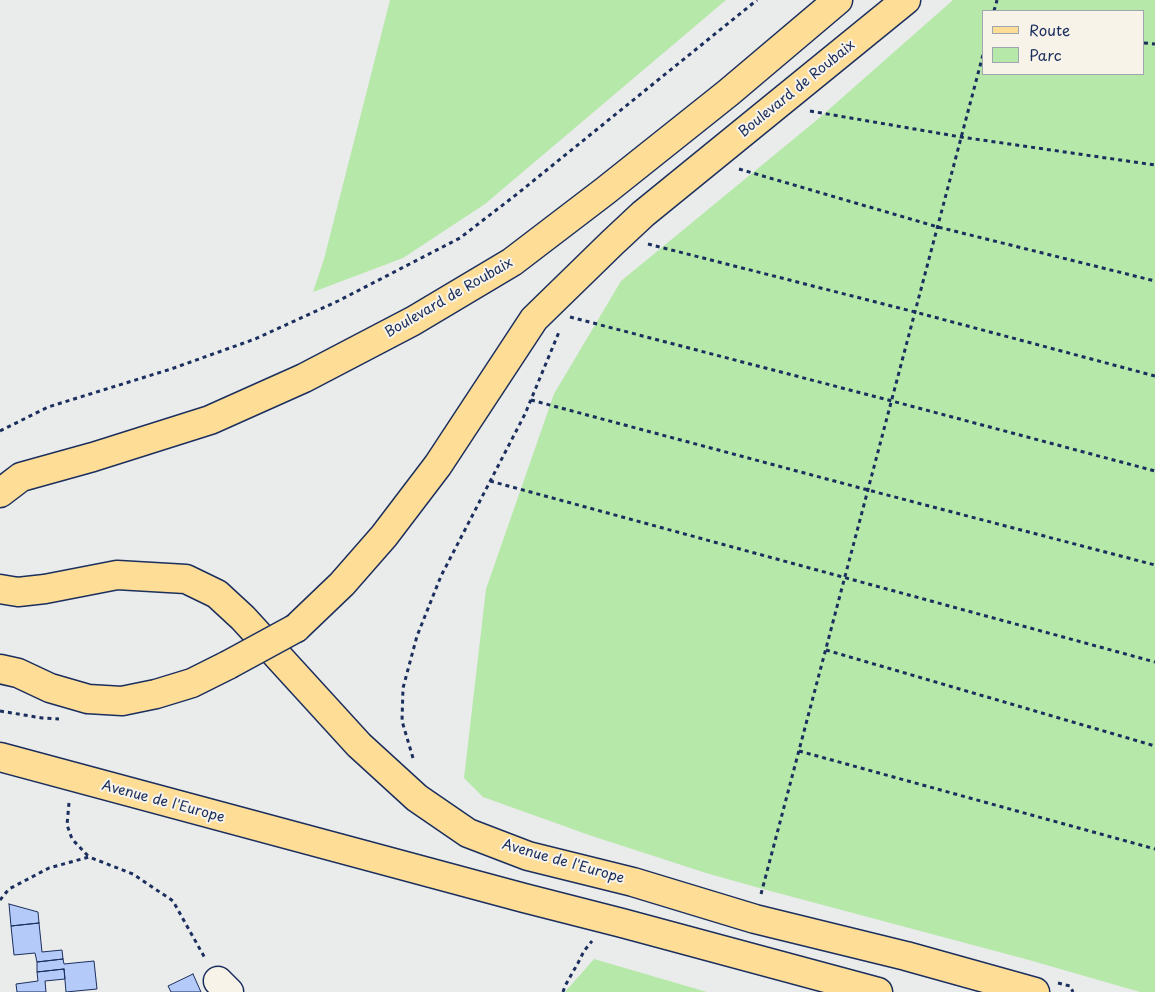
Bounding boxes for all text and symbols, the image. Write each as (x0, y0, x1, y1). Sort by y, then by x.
legend (982, 10, 1145, 75)
text: Route (1029, 18, 1070, 41)
street label: Boulevard de Roubaix (736, 37, 858, 141)
text: Parc (1029, 43, 1062, 66)
street label: Boulevard de Roubaix (382, 255, 516, 341)
street label: Avenue de l'Europe (100, 778, 226, 826)
street label: Avenue de l'Europe (500, 837, 626, 887)

